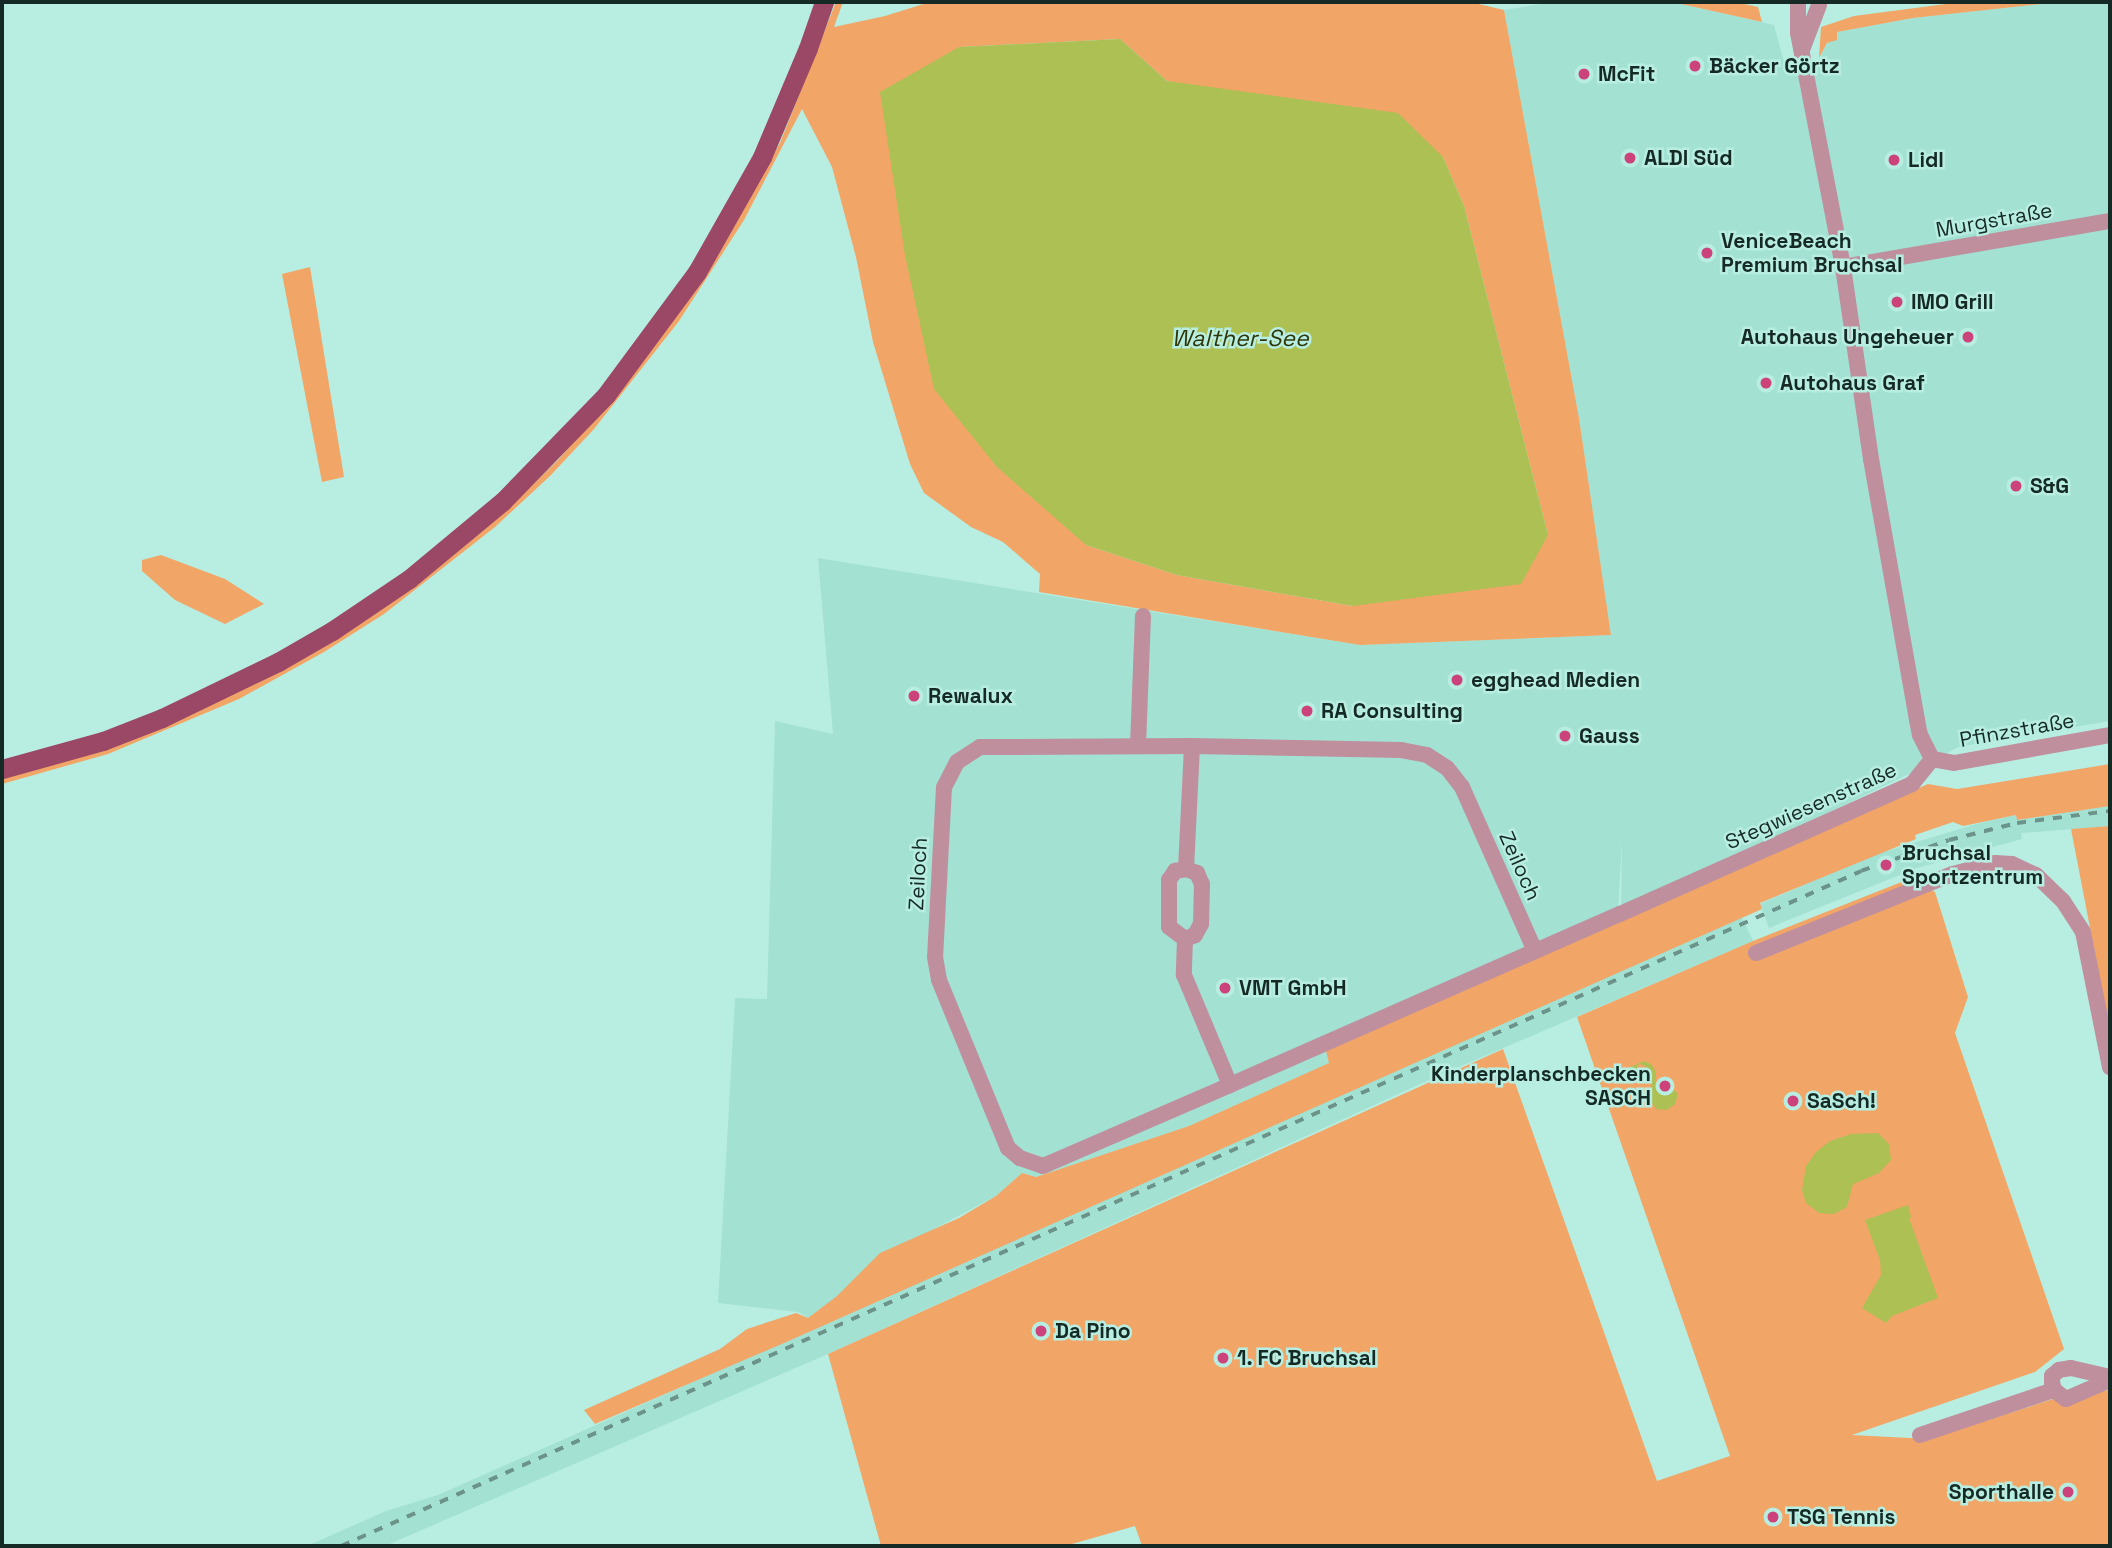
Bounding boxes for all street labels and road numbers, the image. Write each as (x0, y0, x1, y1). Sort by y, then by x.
street label: Murgstraße (1934, 197, 2054, 243)
street label: Pfinzstraße (1958, 708, 2076, 752)
street label: Stegwiesenstraße (1722, 757, 1900, 855)
street label: Zeiloch (1494, 828, 1546, 904)
street label: Zeiloch (904, 837, 932, 911)

